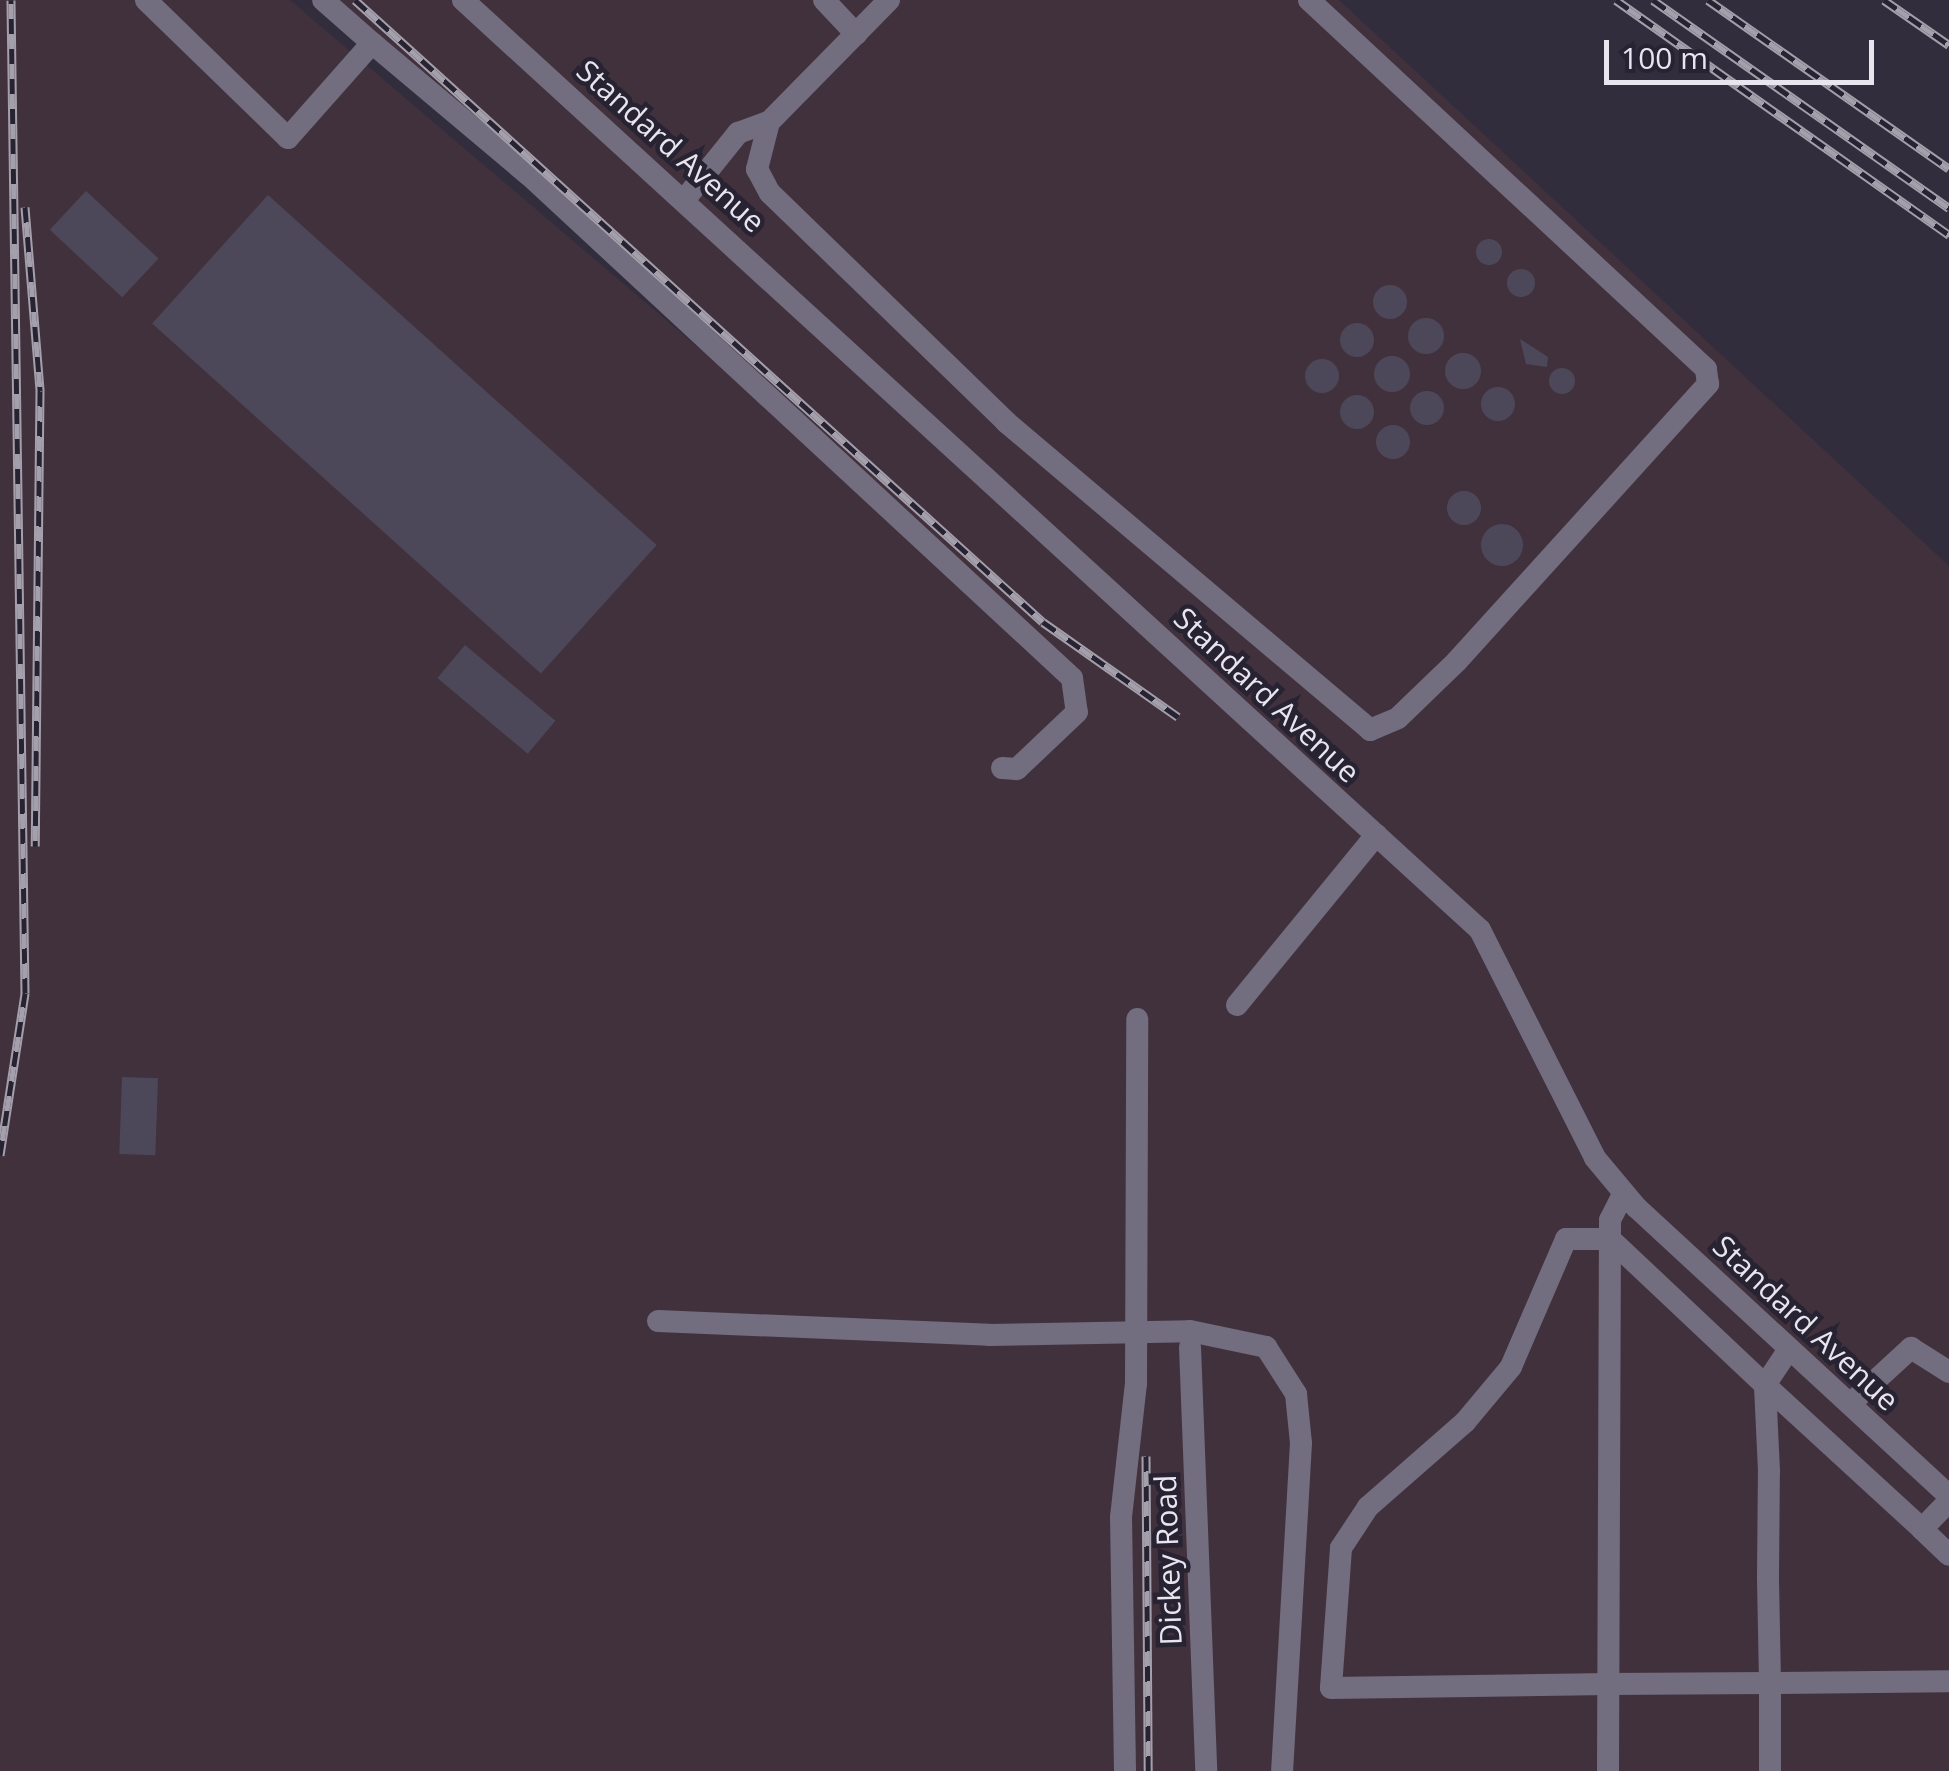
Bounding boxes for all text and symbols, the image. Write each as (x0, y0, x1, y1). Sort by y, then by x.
scale bar (1609, 20, 1879, 82)
text: 100 m (1621, 37, 1708, 78)
street label: Standard Avenue (570, 52, 772, 240)
street label: Standard Avenue (1167, 600, 1367, 790)
street label: Standard Avenue (1706, 1228, 1906, 1418)
street label: Dickey Road (1147, 1474, 1189, 1646)

